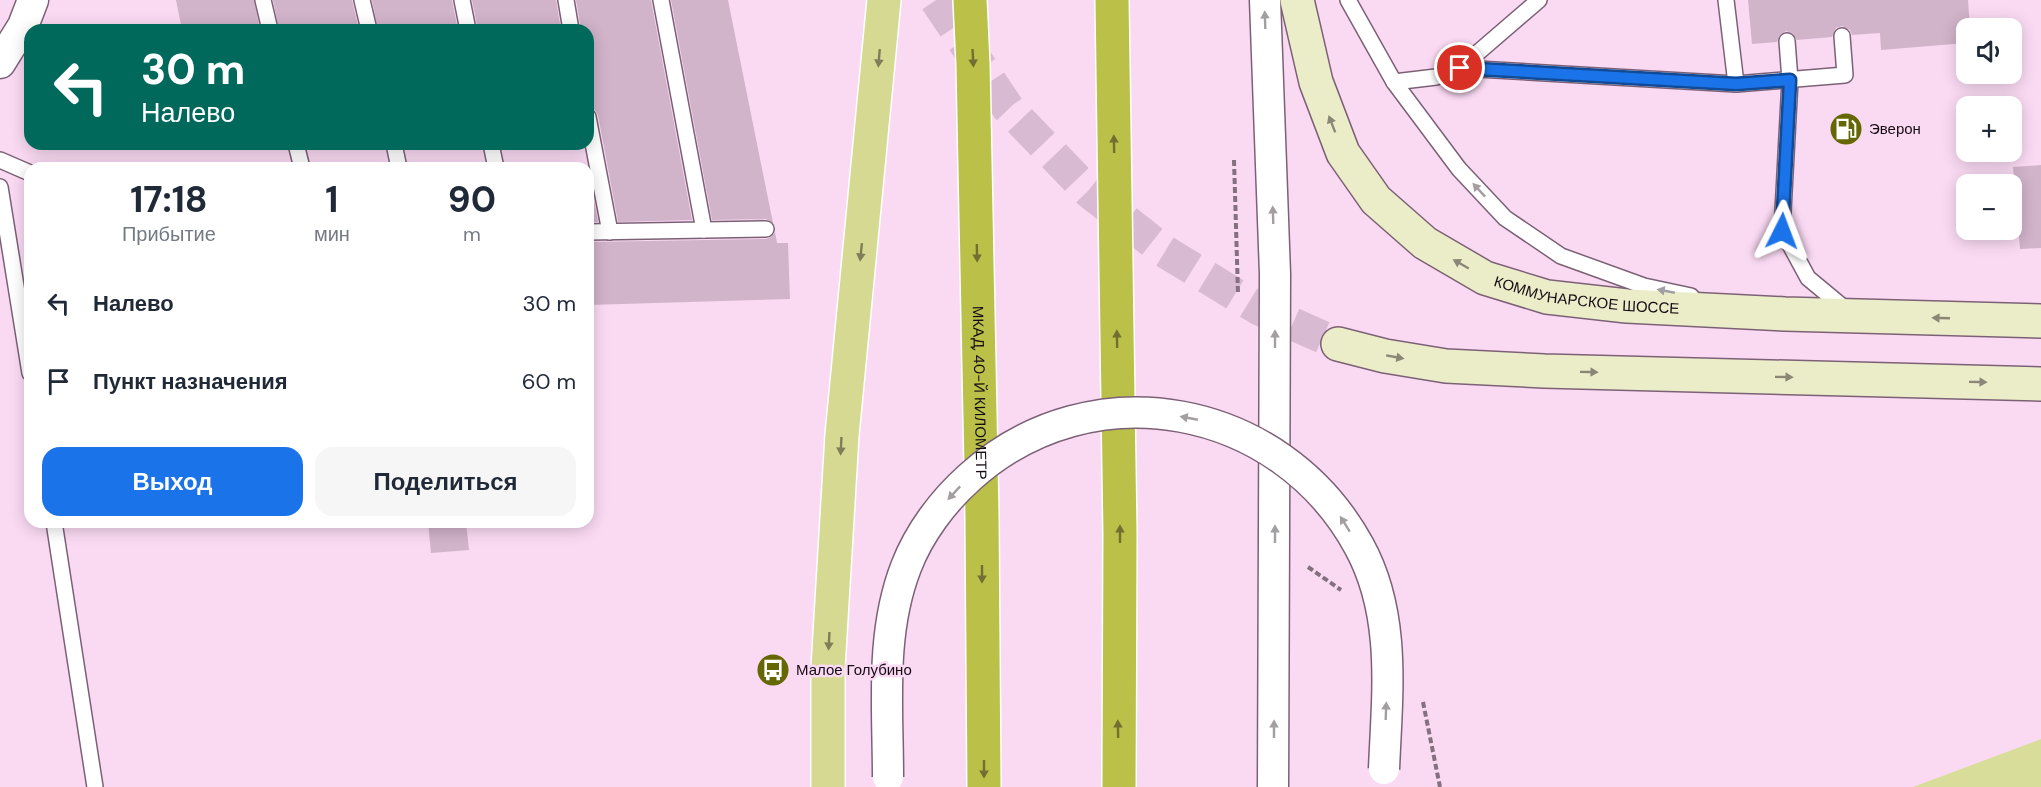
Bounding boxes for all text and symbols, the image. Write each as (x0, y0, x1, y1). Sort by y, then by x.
one-way arrow (1261, 11, 1270, 30)
map controls (1956, 18, 2022, 240)
button: sound (1956, 18, 2022, 84)
text: 30 m (141, 42, 245, 97)
pin (1434, 42, 1485, 93)
icon: left (42, 48, 120, 126)
one-way arrow (874, 49, 884, 68)
one-way arrow (968, 49, 977, 68)
icon: arrive (1443, 51, 1476, 84)
text: Налево (141, 95, 235, 130)
button: + (1956, 96, 2022, 162)
fuel station icon: Эверон (1828, 111, 1864, 147)
one-way arrow (1327, 115, 1336, 133)
place label: Эверон (1869, 119, 1921, 139)
one-way arrow (1109, 134, 1119, 153)
button: − (1956, 174, 2022, 240)
text: 17:18 (130, 176, 208, 223)
text: 1 (325, 176, 338, 223)
text: 90 (448, 176, 496, 223)
one-way arrow (1472, 183, 1486, 198)
position arrow (1750, 199, 1814, 263)
one-way arrow (1268, 206, 1277, 225)
text: Прибытие (122, 221, 216, 247)
text: мин (314, 221, 350, 247)
text: m (463, 221, 481, 247)
one-way arrow (856, 243, 865, 262)
one-way arrow (972, 244, 982, 263)
one-way arrow (1453, 259, 1469, 270)
street label: КОММУНАРСКОЕ ШОССЕ (1492, 271, 1680, 319)
one-way arrow (1656, 285, 1675, 295)
icon: left (42, 287, 75, 320)
text: Налево (93, 289, 174, 318)
text: 30 m (522, 289, 576, 318)
street label: МКАД, 40-Й КИЛОМЕТР (968, 306, 991, 480)
one-way arrow (1931, 313, 1950, 323)
one-way arrow (1112, 329, 1122, 348)
one-way arrow (1270, 329, 1280, 348)
one-way arrow (1385, 353, 1404, 362)
icon: arrive (42, 365, 75, 398)
text: Пункт назначения (93, 367, 288, 396)
text: 60 m (522, 367, 576, 396)
one-way arrow (1579, 367, 1598, 377)
one-way arrow (1774, 372, 1793, 382)
one-way arrow (1969, 377, 1988, 387)
one-way arrow (1179, 413, 1198, 422)
one-way arrow (837, 437, 846, 456)
button: Выход (42, 447, 303, 516)
button: Поделиться (315, 447, 576, 516)
one-way arrow (947, 485, 961, 500)
one-way arrow (1340, 516, 1351, 532)
one-way arrow (1115, 524, 1125, 543)
one-way arrow (1270, 524, 1280, 543)
one-way arrow (977, 565, 987, 584)
one-way arrow (825, 632, 834, 651)
bus stop icon: Малое Голубино (755, 652, 791, 688)
place label: Малое Голубино (796, 660, 912, 680)
one-way arrow (1382, 701, 1391, 720)
one-way arrow (1114, 719, 1123, 738)
one-way arrow (1269, 719, 1278, 738)
one-way arrow (979, 760, 988, 779)

